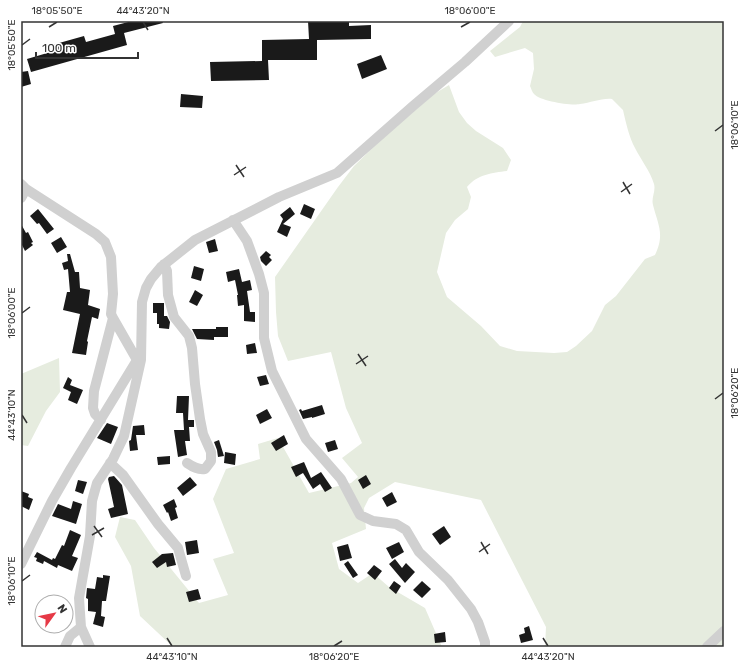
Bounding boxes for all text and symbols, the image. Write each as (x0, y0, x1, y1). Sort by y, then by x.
text: 18°05'50"E (31, 5, 83, 17)
text: 44°43'20"N (116, 5, 170, 17)
text: 18°06'00"E (444, 5, 496, 17)
text: 18°05'50"E (6, 19, 18, 71)
scale bar (36, 34, 138, 60)
text: 100 m (42, 41, 76, 55)
text: 18°06'10"E (729, 100, 741, 150)
text: 18°06'00"E (6, 287, 18, 339)
text: 18°06'20"E (729, 368, 741, 418)
text: 44°43'10"N (6, 389, 18, 441)
text: 18°06'10"E (6, 556, 18, 606)
north arrow (34, 594, 74, 634)
text: N (54, 602, 70, 616)
text: 44°43'10"N (146, 651, 198, 663)
text: 18°06'20"E (309, 651, 359, 663)
text: 44°43'20"N (521, 651, 575, 663)

